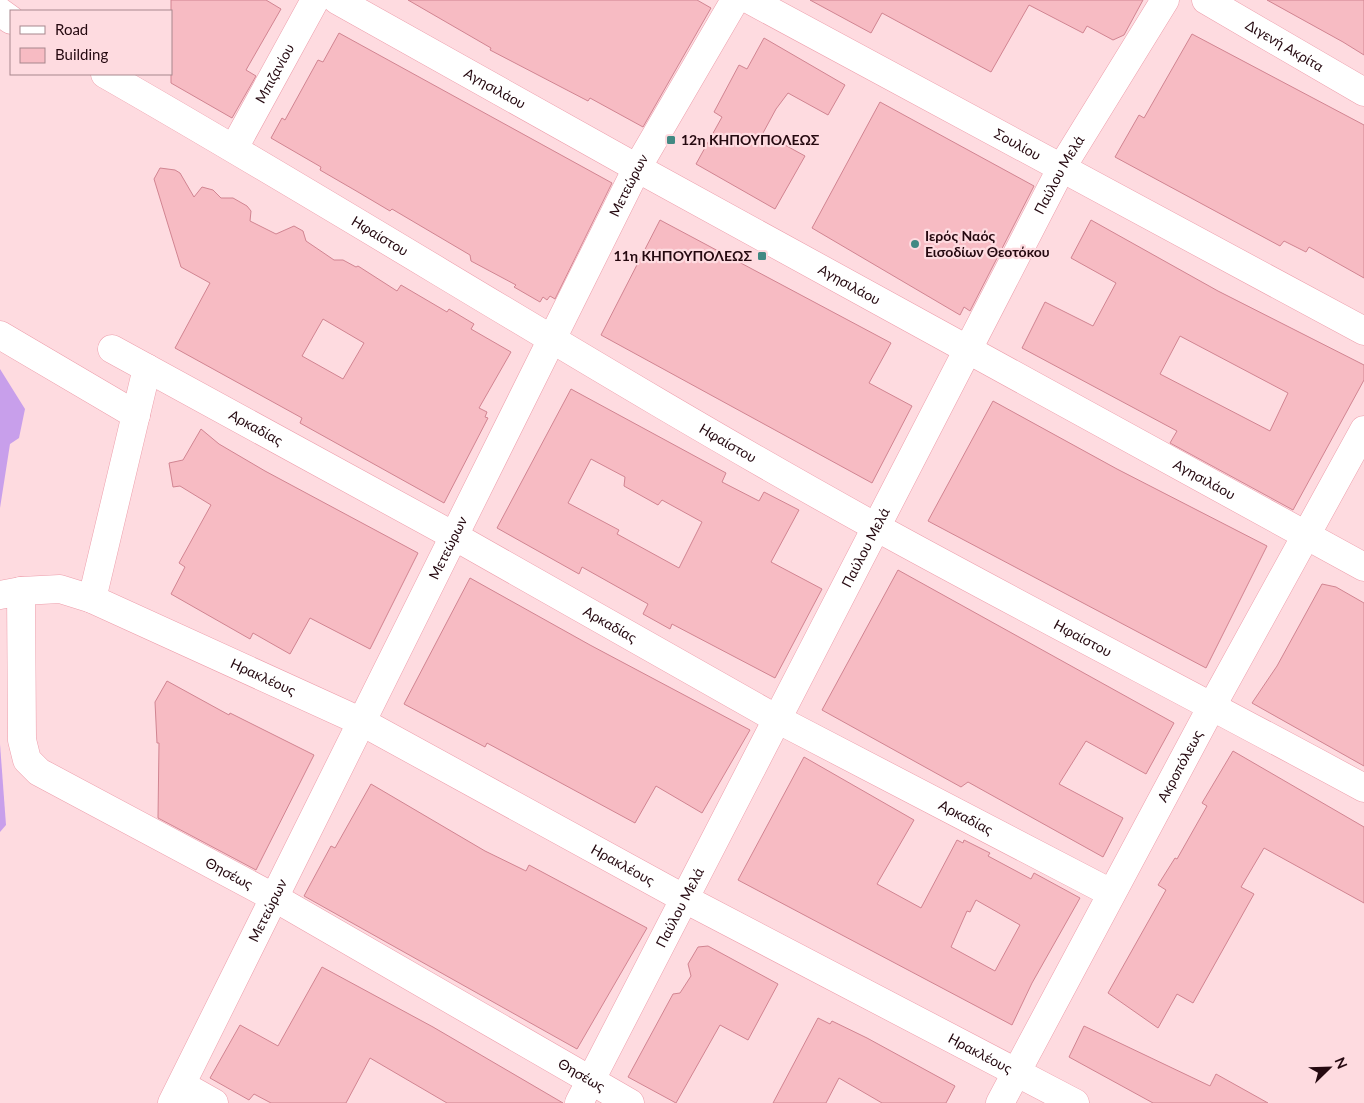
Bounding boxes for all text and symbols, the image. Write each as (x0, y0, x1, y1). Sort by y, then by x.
legend (10, 10, 172, 75)
street label: Διγενή Ακρίτα (1243, 16, 1328, 75)
text: Road (55, 20, 88, 38)
street label: Μπιζανίου (251, 41, 297, 106)
text: Building (55, 45, 108, 63)
street label: Αγησιλάου (461, 64, 529, 112)
street label: Σουλίου (992, 124, 1044, 163)
place label: 12η ΚΗΠΟΥΠΟΛΕΩΣ (681, 131, 820, 148)
street label: Παύλου Μελά (1030, 131, 1088, 217)
marker: 12η ΚΗΠΟΥΠΟΛΕΩΣ (665, 134, 677, 146)
street label: Μετεώρων (605, 151, 651, 219)
street label: Ηφαίστου (349, 212, 412, 259)
place label: Ιερός Ναός Εισοδίων Θεοτόκου (925, 227, 1050, 260)
marker: Ιερός Ναός Εισοδίων Θεοτόκου (909, 238, 921, 250)
place label: 11η ΚΗΠΟΥΠΟΛΕΩΣ (614, 247, 752, 264)
marker: 11η ΚΗΠΟΥΠΟΛΕΩΣ (756, 250, 768, 262)
street label: Αγησιλάου (816, 260, 883, 308)
street label: Αρκαδίας (226, 406, 286, 449)
street label: Ηφαίστου (697, 419, 760, 466)
street label: Αγησιλάου (1171, 455, 1238, 503)
street label: Παύλου Μελά (838, 504, 893, 590)
street label: Μετεώρων (425, 513, 470, 582)
street label: Αρκαδίας (580, 602, 640, 646)
street label: Ηφαίστου (1051, 615, 1115, 660)
street label: Ηρακλέους (228, 654, 299, 699)
street label: Ακροπόλεως (1153, 726, 1206, 805)
street label: Αρκαδίας (936, 796, 996, 838)
street label: Ηρακλέους (588, 840, 658, 889)
street label: Θησέως (203, 853, 256, 893)
street label: Παύλου Μελά (652, 864, 707, 950)
street label: Μετεώρων (244, 876, 290, 945)
street label: Ηρακλέους (945, 1029, 1016, 1077)
north arrow (1304, 1043, 1354, 1093)
street label: Θησέως (555, 1054, 609, 1095)
text: N (1331, 1054, 1351, 1071)

